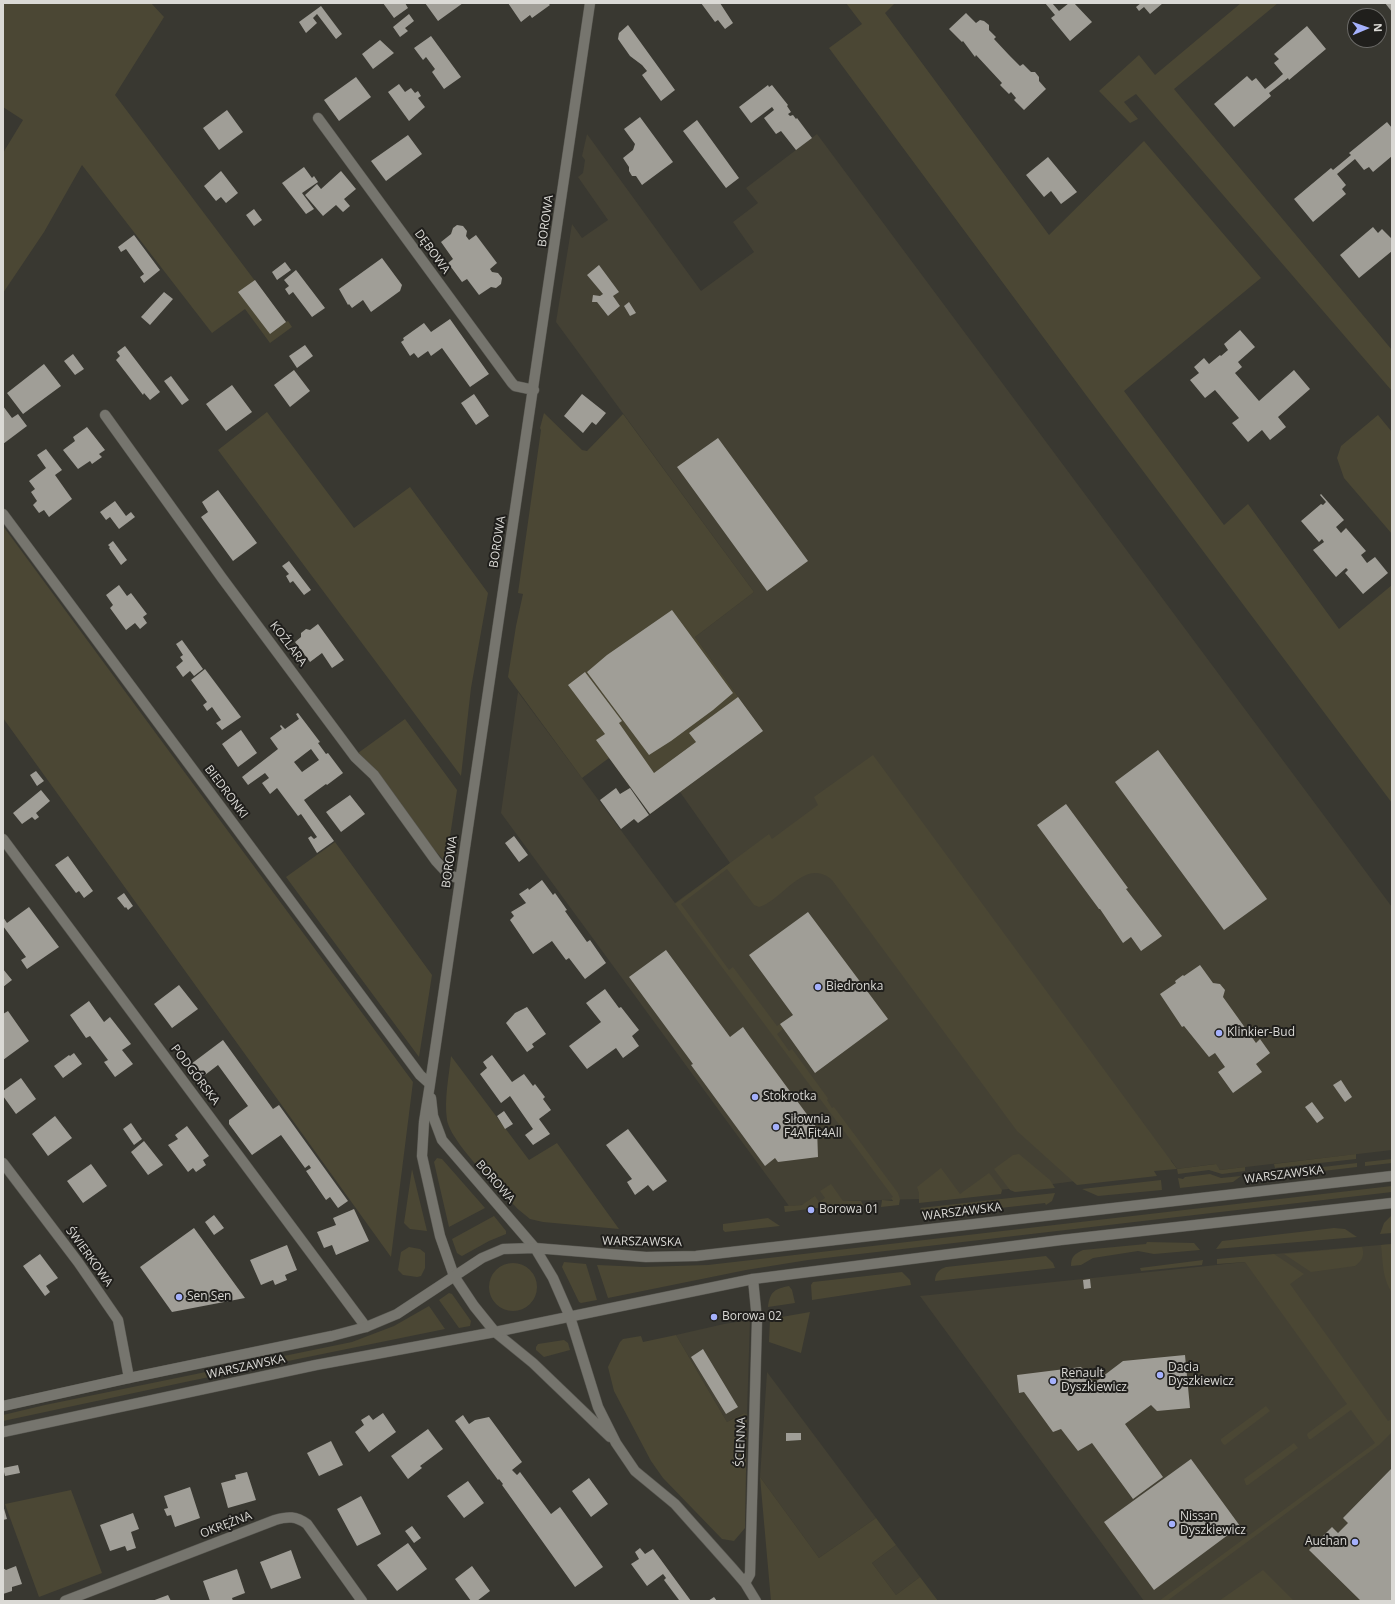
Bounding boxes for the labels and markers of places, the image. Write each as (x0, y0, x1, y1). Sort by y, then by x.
place label: Biedronka (826, 980, 883, 994)
marker: Biedronka (813, 982, 823, 992)
place label: Klinkier-Bud (1227, 1026, 1295, 1040)
marker: Klinkier-Bud (1214, 1028, 1224, 1038)
place label: Stokrotka (763, 1090, 817, 1104)
marker: Stokrotka (750, 1092, 760, 1102)
place label: Siłownia F4A Fit4All (784, 1113, 842, 1141)
marker: Siłownia F4A Fit4All (771, 1122, 781, 1132)
place label: Borowa 01 (819, 1203, 879, 1217)
marker: Borowa 01 (806, 1205, 816, 1215)
place label: Sen Sen (187, 1290, 231, 1304)
marker: Sen Sen (174, 1292, 184, 1302)
place label: Borowa 02 (722, 1310, 782, 1324)
marker: Borowa 02 (709, 1312, 719, 1322)
place label: Dacia Dyszkiewicz (1168, 1361, 1234, 1389)
place label: Renault Dyszkiewicz (1061, 1367, 1127, 1395)
marker: Dacia Dyszkiewicz (1155, 1370, 1165, 1380)
marker: Renault Dyszkiewicz (1048, 1376, 1058, 1386)
place label: Nissan Dyszkiewicz (1180, 1510, 1246, 1538)
marker: Nissan Dyszkiewicz (1167, 1519, 1177, 1529)
place label: Auchan (1305, 1535, 1347, 1549)
marker: Auchan (1350, 1537, 1360, 1547)

